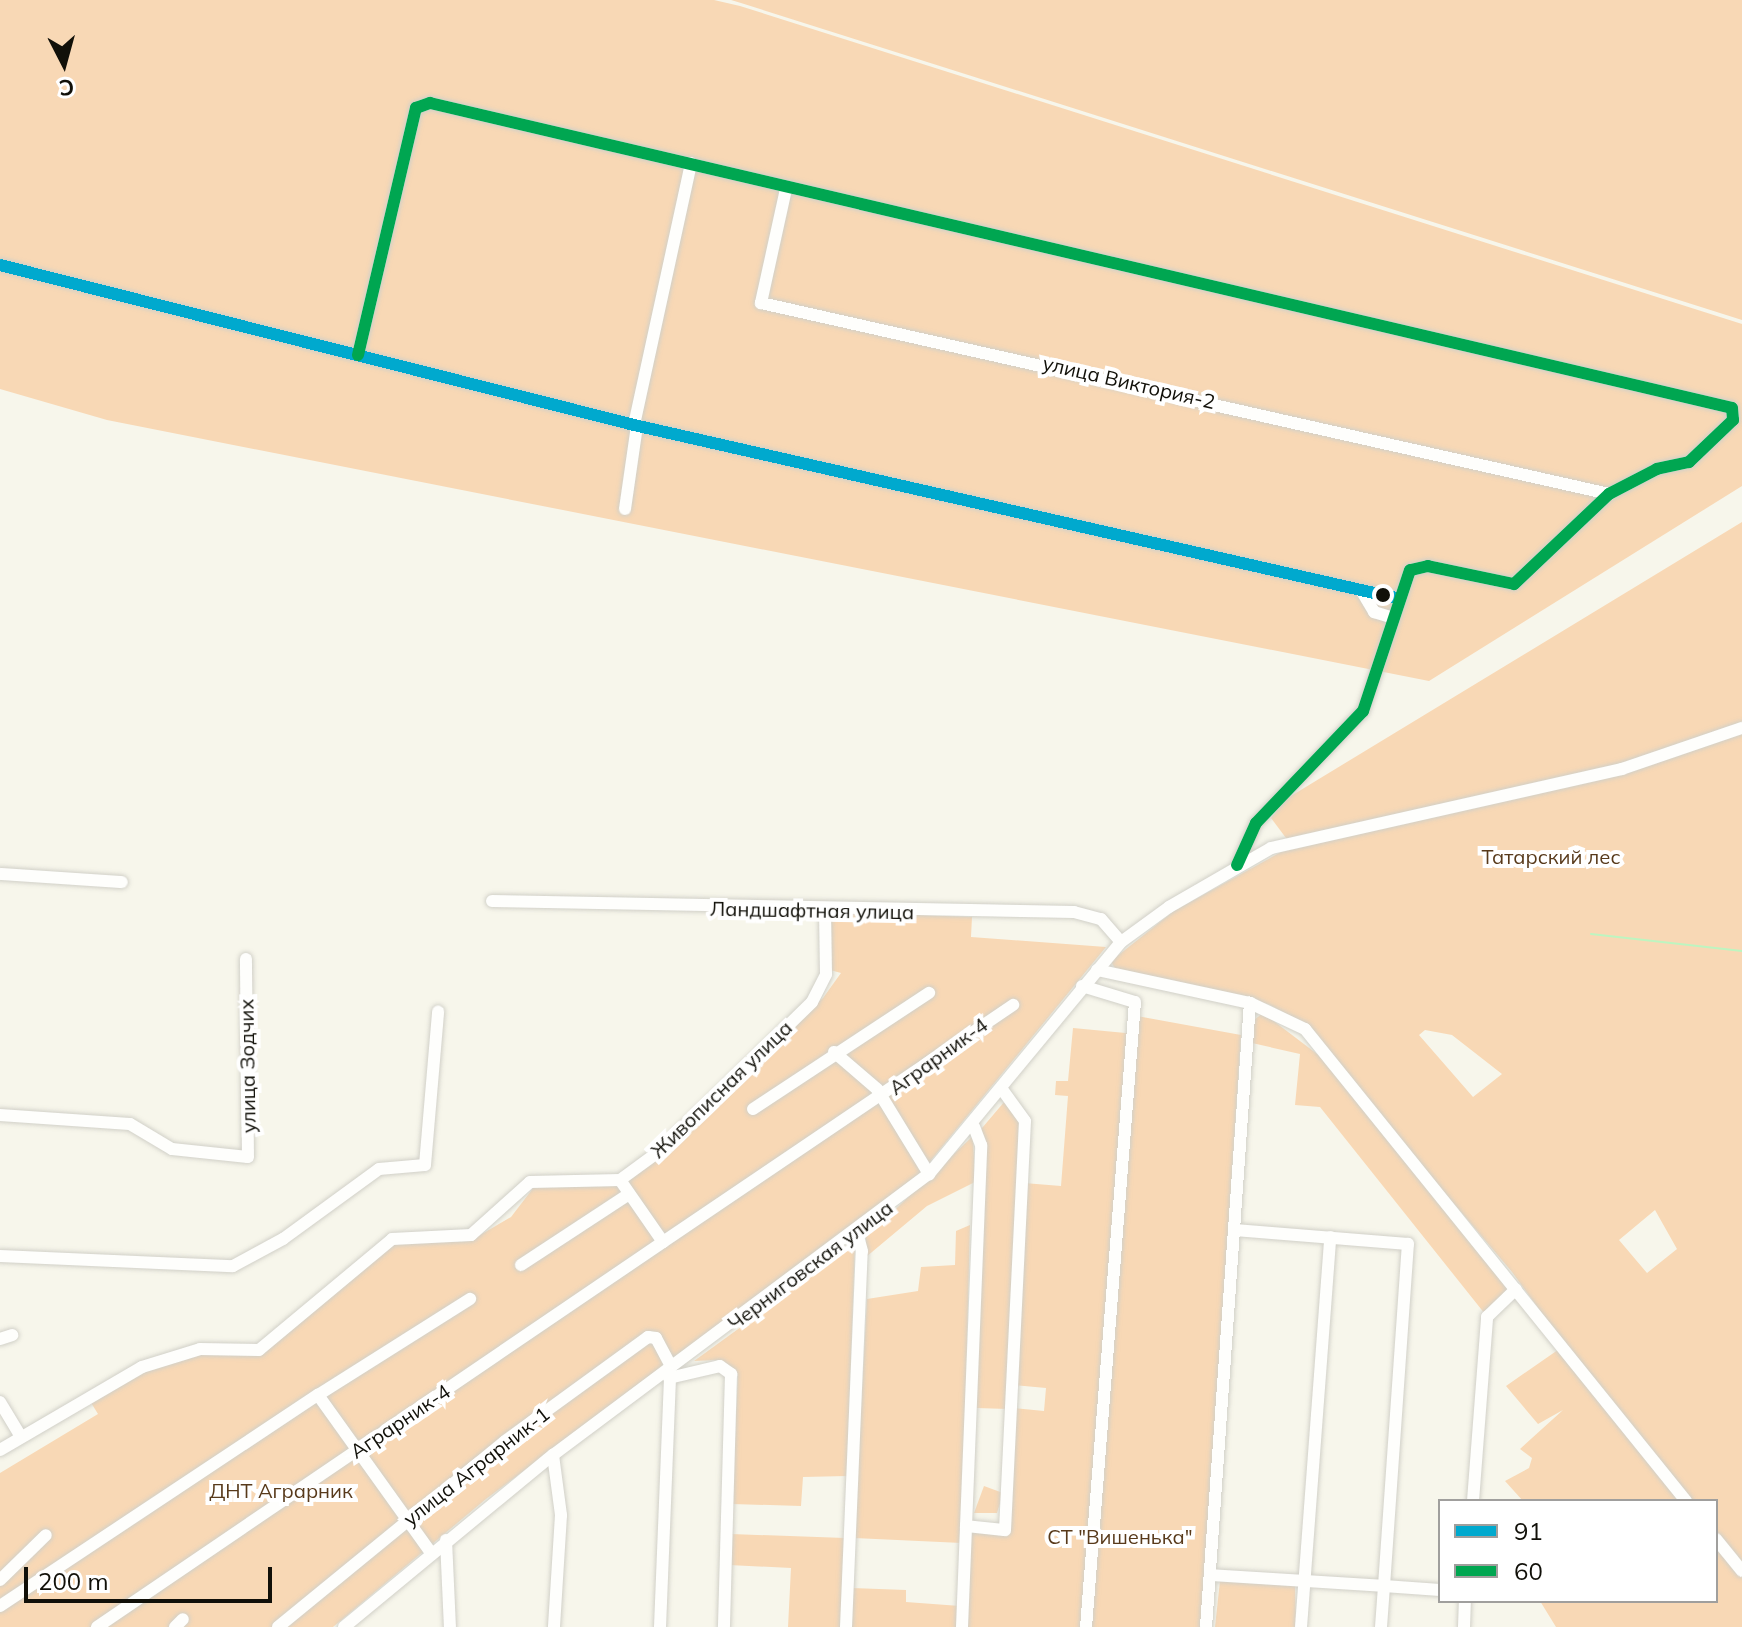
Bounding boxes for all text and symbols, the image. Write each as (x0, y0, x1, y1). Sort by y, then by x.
north arrow (24, 24, 104, 104)
text: С (58, 73, 75, 103)
street label: улица Виктория-2 (1041, 351, 1217, 413)
unlabelled marker (1375, 587, 1391, 603)
park label: Татарский лес (1481, 844, 1621, 868)
street label: Ландшафтная улица (710, 896, 914, 924)
street label: улица Зодчих (234, 999, 260, 1133)
street label: Аграрник-4 (884, 1012, 992, 1100)
street label: Живописная улица (645, 1015, 797, 1163)
street label: Черниговская улица (723, 1195, 897, 1335)
street label: Аграрник-4 (345, 1379, 455, 1463)
street label: улица Аграрник-1 (398, 1401, 554, 1531)
park label: ДНТ Аграрник (209, 1478, 353, 1502)
legend (1438, 1499, 1718, 1603)
text: 91 (1514, 1516, 1543, 1546)
park label: СТ "Вишенька" (1047, 1524, 1193, 1548)
scale bar (28, 1551, 276, 1601)
text: 60 (1514, 1556, 1543, 1586)
text: 200 m (38, 1566, 109, 1596)

